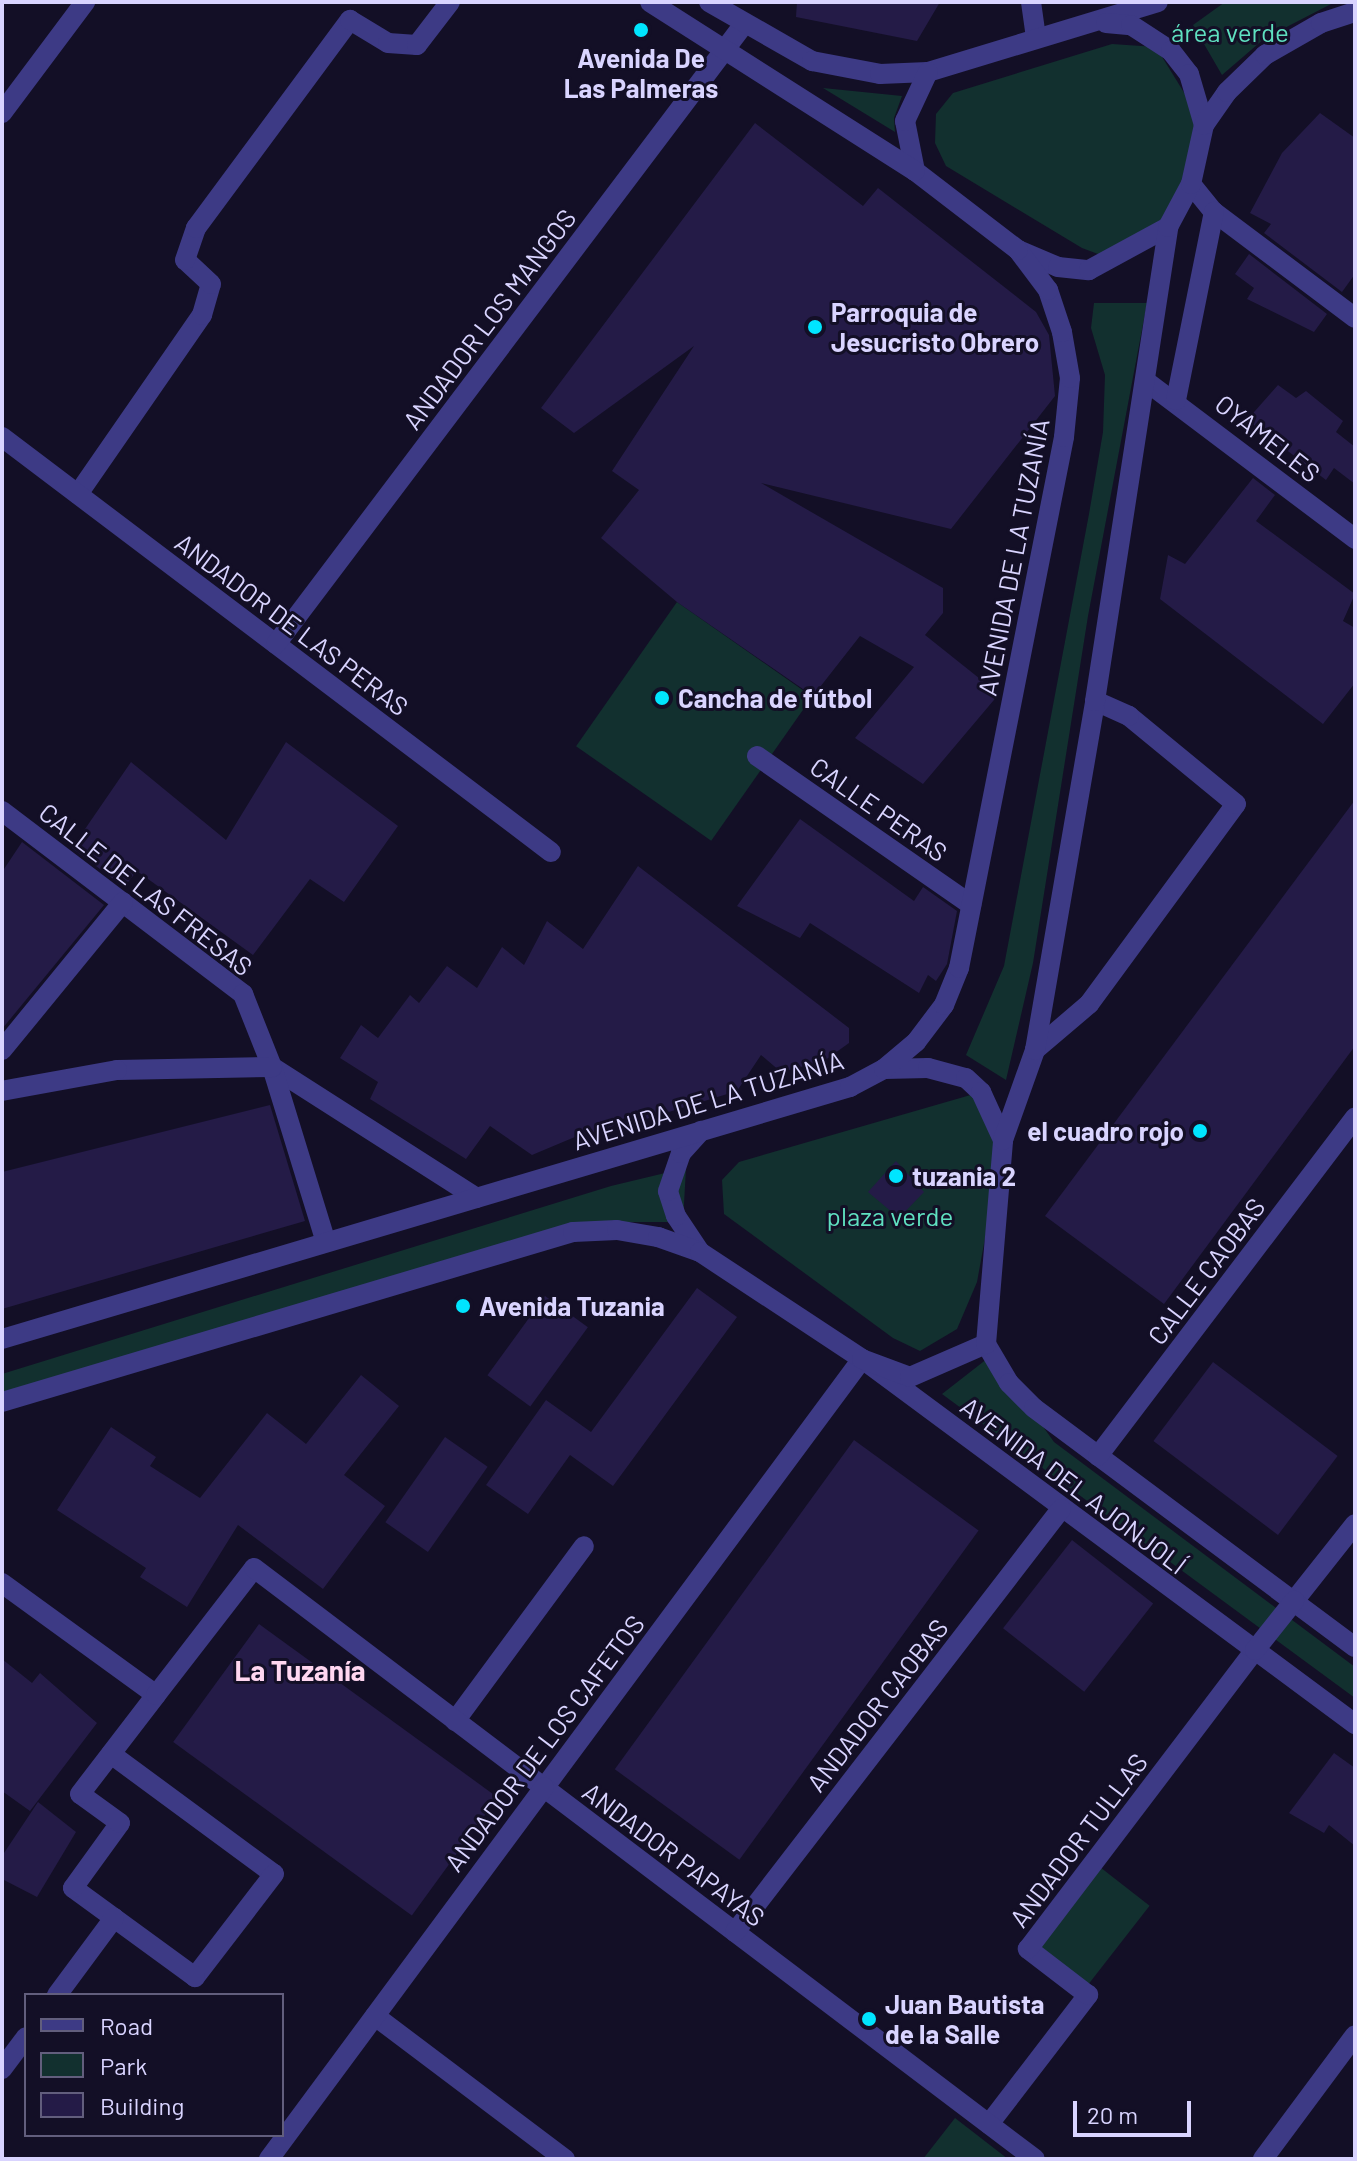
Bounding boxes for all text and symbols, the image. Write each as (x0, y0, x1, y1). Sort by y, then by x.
park label: área verde (1171, 16, 1289, 48)
marker: Avenida De Las Palmeras (632, 21, 650, 39)
place label: Avenida De Las Palmeras (564, 42, 718, 104)
street label: ANDADOR LOS MANGOS (396, 203, 582, 435)
place label: Parroquia de Jesucristo Obrero (831, 296, 1039, 358)
marker: Parroquia de Jesucristo Obrero (806, 318, 824, 336)
street label: OYAMELES (1209, 387, 1327, 489)
street label: AVENIDA DE LA TUZANÍA (971, 416, 1055, 698)
street label: ANDADOR DE LAS PERAS (169, 526, 415, 722)
place label: Cancha de fútbol (678, 682, 872, 714)
marker: Cancha de fútbol (653, 689, 671, 707)
street label: CALLE PERAS (805, 750, 953, 868)
street label: CALLE DE LAS FRESAS (33, 796, 259, 982)
street label: AVENIDA DE LA TUZANÍA (569, 1044, 847, 1156)
place label: el cuadro rojo (1027, 1115, 1184, 1147)
marker: el cuadro rojo (1191, 1122, 1209, 1140)
place label: tuzania 2 (912, 1160, 1016, 1192)
marker: tuzania 2 (887, 1167, 905, 1185)
street label: CALLE CAOBAS (1141, 1192, 1271, 1350)
park label: plaza verde (827, 1200, 953, 1232)
place label: Avenida Tuzania (479, 1290, 665, 1322)
marker: Avenida Tuzania (454, 1297, 472, 1315)
street label: AVENIDA DEL AJONJOLÍ (955, 1390, 1193, 1580)
street label: ANDADOR DE LOS CAFETOS (437, 1609, 651, 1877)
street label: ANDADOR CAOBAS (800, 1612, 954, 1798)
district label: La Tuzanía (234, 1653, 366, 1687)
street label: ANDADOR TULLAS (1002, 1747, 1154, 1933)
street label: ANDADOR PAPAYAS (577, 1775, 771, 1933)
place label: Juan Bautista de la Salle (885, 1988, 1045, 2050)
legend (24, 1993, 284, 2137)
marker: Juan Bautista de la Salle (860, 2010, 878, 2028)
text: Road (100, 2011, 153, 2040)
text: Park (100, 2051, 147, 2080)
scale bar (1077, 2085, 1195, 2135)
text: Building (100, 2091, 184, 2120)
text: 20 m (1087, 2100, 1138, 2129)

